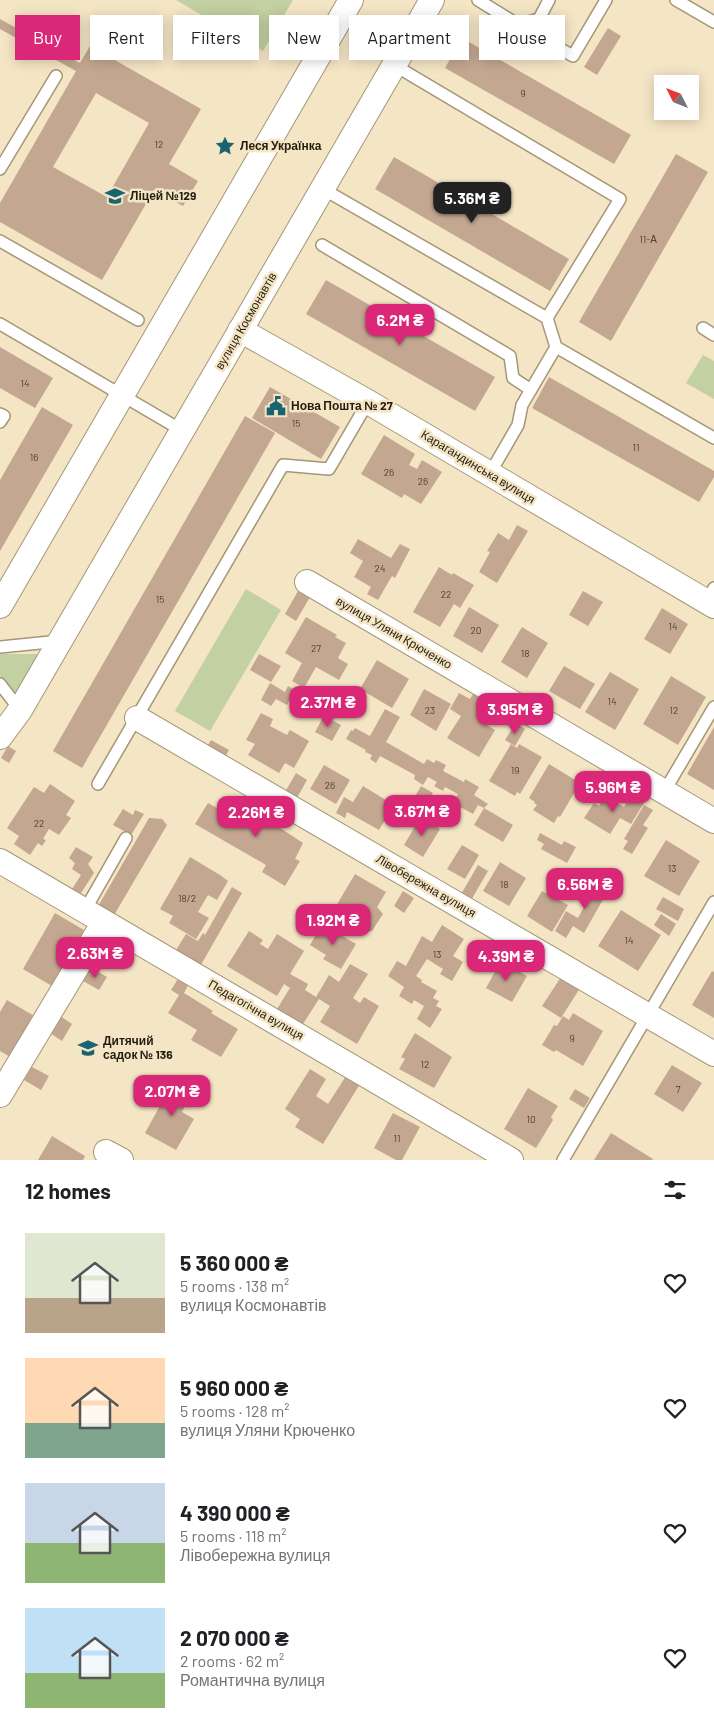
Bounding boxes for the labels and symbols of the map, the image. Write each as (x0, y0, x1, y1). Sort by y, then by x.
north arrow (654, 75, 699, 120)
house number: 9 (520, 87, 526, 99)
place icon: Леся Українка (214, 135, 236, 157)
house number: 12 (155, 138, 163, 150)
place label: Леся Українка (240, 138, 322, 153)
pin: 5.36M ₴ (426, 182, 518, 224)
school or university icon: Ліцей №129 (104, 185, 126, 207)
place label: Ліцей №129 (130, 188, 196, 203)
house number: 11-А (639, 233, 657, 245)
street label: вулиця Космонавтів (212, 269, 280, 372)
pin: 6.2M ₴ (359, 304, 441, 346)
house number: 14 (20, 377, 30, 389)
public building icon: Нова Пошта № 27 (265, 395, 287, 417)
place label: Нова Пошта № 27 (291, 398, 393, 412)
house number: 15 (292, 417, 300, 429)
street label: Карагандинська вулиця (418, 427, 538, 507)
house number: 11 (632, 441, 640, 453)
house number: 16 (30, 451, 38, 463)
house number: 26 (384, 466, 394, 478)
house number: 26 (418, 475, 428, 487)
house number: 24 (375, 562, 385, 574)
house number: 22 (441, 588, 451, 600)
house number: 15 (156, 593, 164, 605)
street label: вулиця Уляни Крюченко (334, 593, 455, 672)
house number: 14 (668, 620, 678, 632)
house number: 20 (470, 624, 482, 636)
house number: 27 (311, 642, 321, 654)
house number: 18 (521, 647, 529, 659)
pin: 2.37M ₴ (282, 686, 374, 728)
pin: 3.95M ₴ (469, 692, 561, 735)
house number: 14 (607, 695, 617, 707)
house number: 23 (425, 704, 435, 716)
house number: 12 (670, 704, 678, 716)
house number: 19 (511, 764, 519, 776)
pin: 5.96M ₴ (567, 770, 659, 813)
house number: 26 (325, 779, 335, 791)
pin: 3.67M ₴ (376, 794, 468, 837)
pin: 2.26M ₴ (210, 796, 302, 838)
house number: 22 (34, 817, 44, 829)
street label: Лівобережна вулиця (374, 851, 479, 920)
house number: 13 (668, 862, 676, 874)
pin: 6.56M ₴ (539, 868, 631, 910)
house number: 18 (500, 878, 508, 890)
house number: 18/2 (178, 892, 196, 904)
pin: 1.92M ₴ (287, 904, 379, 946)
house number: 14 (624, 934, 634, 946)
pin: 2.63M ₴ (49, 936, 141, 979)
pin: 4.39M ₴ (460, 940, 552, 982)
house number: 13 (433, 948, 441, 960)
street label: Педагогічна вулиця (206, 976, 307, 1043)
house number: 9 (569, 1032, 575, 1044)
place label: Дитячий садок № 136 (103, 1033, 173, 1062)
school or university icon: Дитячий садок № 136 (77, 1037, 99, 1059)
house number: 12 (421, 1058, 429, 1070)
pin: 2.07M ₴ (126, 1074, 218, 1117)
house number: 7 (676, 1083, 681, 1095)
house number: 10 (526, 1113, 536, 1125)
house number: 11 (393, 1132, 401, 1144)

